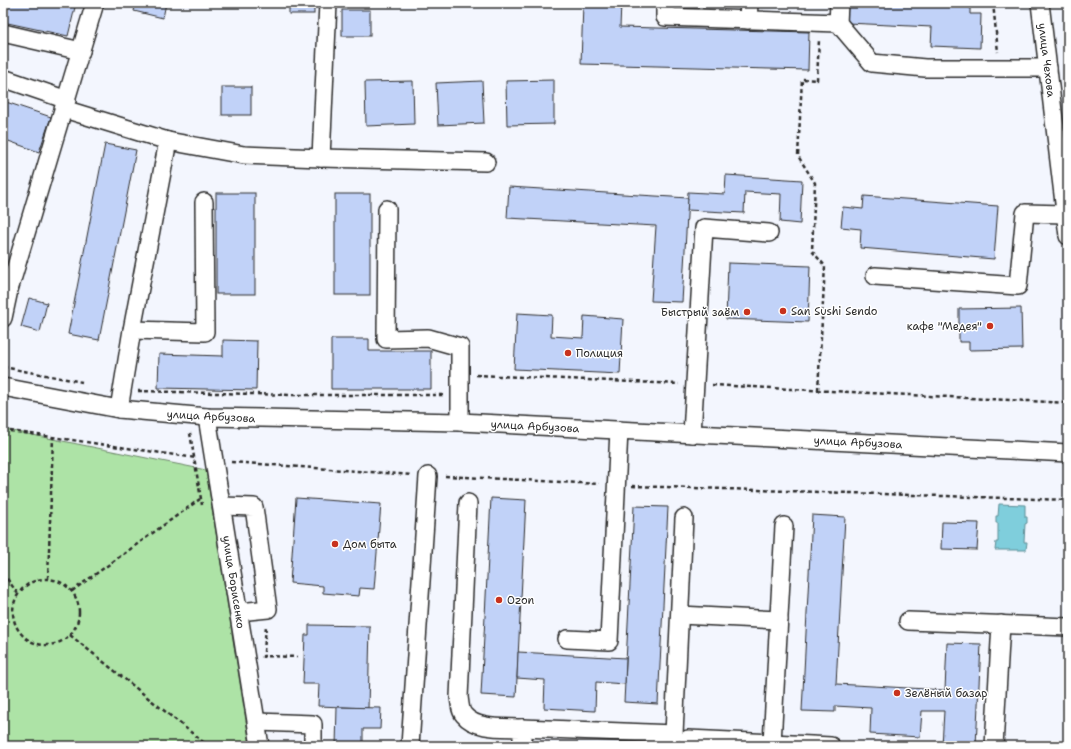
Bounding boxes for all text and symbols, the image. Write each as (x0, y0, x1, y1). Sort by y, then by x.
street label: улица Чехова (1035, 22, 1059, 98)
place label: San Sushi Sendo (791, 304, 878, 319)
place label: Быстрый заём (661, 305, 739, 320)
marker: San Sushi Sendo (778, 306, 788, 316)
marker: Быстрый заём (742, 307, 752, 317)
place label: кафе "Медея" (907, 319, 982, 334)
marker: кафе "Медея" (985, 321, 995, 331)
place label: Полиция (576, 346, 623, 361)
marker: Полиция (563, 348, 573, 358)
street label: улица Арбузова (166, 407, 256, 426)
street label: улица Арбузова (490, 417, 580, 436)
street label: улица Арбузова (813, 433, 903, 452)
street label: улица Борисенко (219, 534, 248, 630)
place label: Дом быта (343, 537, 397, 552)
marker: Дом быта (330, 539, 340, 549)
place label: Ozon (507, 593, 535, 608)
marker: Ozon (494, 595, 504, 605)
place label: Зелёный базар (905, 686, 987, 701)
marker: Зелёный базар (892, 688, 902, 698)

